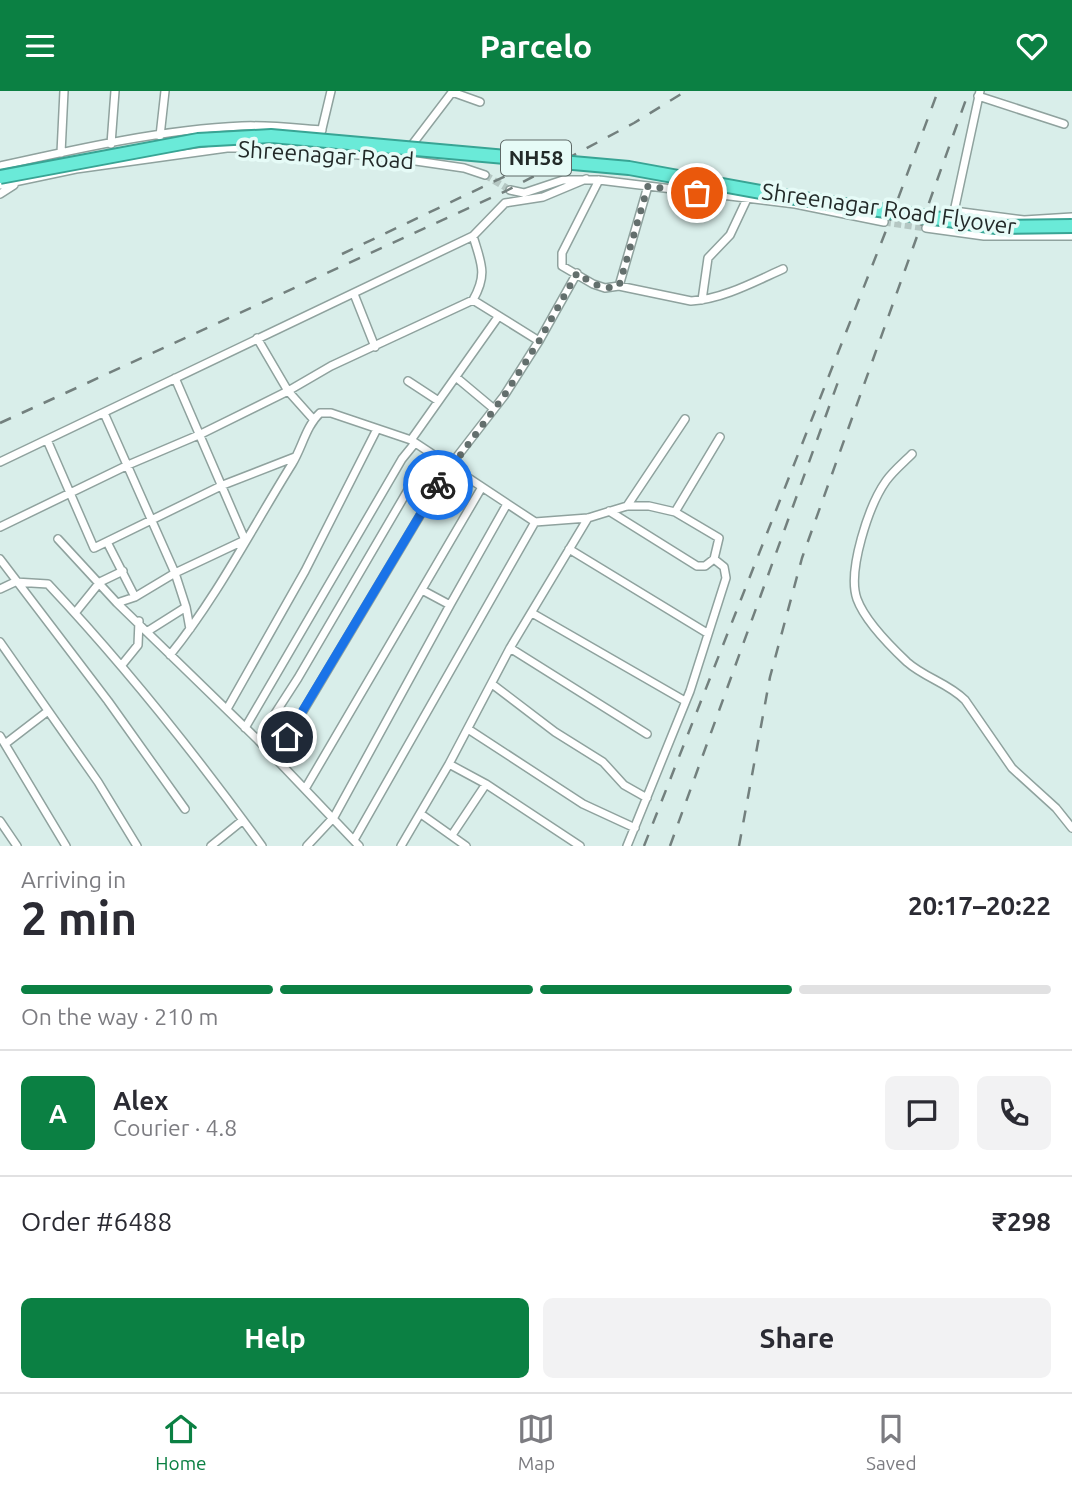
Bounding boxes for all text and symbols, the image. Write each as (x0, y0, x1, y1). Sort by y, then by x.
icon: menu (21, 27, 59, 65)
icon: heart (1013, 27, 1051, 65)
text: Parcelo (480, 28, 592, 64)
street label: Shreenagar Road (237, 136, 415, 173)
road number: NH58 (501, 141, 571, 175)
pin (667, 163, 727, 223)
icon: bag (678, 174, 716, 212)
street label: Shreenagar Road Flyover (760, 178, 1018, 239)
courier (403, 450, 473, 520)
icon: bike (419, 466, 457, 504)
pin (257, 707, 317, 767)
icon: home (268, 718, 306, 756)
text: Arriving in (21, 867, 126, 892)
text: 20:17–20:22 (908, 891, 1051, 920)
text: 2 min (21, 892, 137, 944)
text: On the way · 210 m (21, 1004, 218, 1029)
button: chat (885, 1076, 959, 1150)
button: phone (977, 1076, 1051, 1150)
text: Alex (113, 1086, 168, 1115)
text: A (49, 1099, 67, 1128)
text: Courier · 4.8 (113, 1115, 237, 1140)
text: Order #6488 (21, 1207, 172, 1236)
text: ₹298 (992, 1207, 1051, 1236)
button: Help (21, 1298, 529, 1378)
button: Share (543, 1298, 1051, 1378)
tab: Home (155, 1410, 207, 1474)
tab: Map (517, 1410, 555, 1474)
tab: Saved (866, 1410, 917, 1474)

